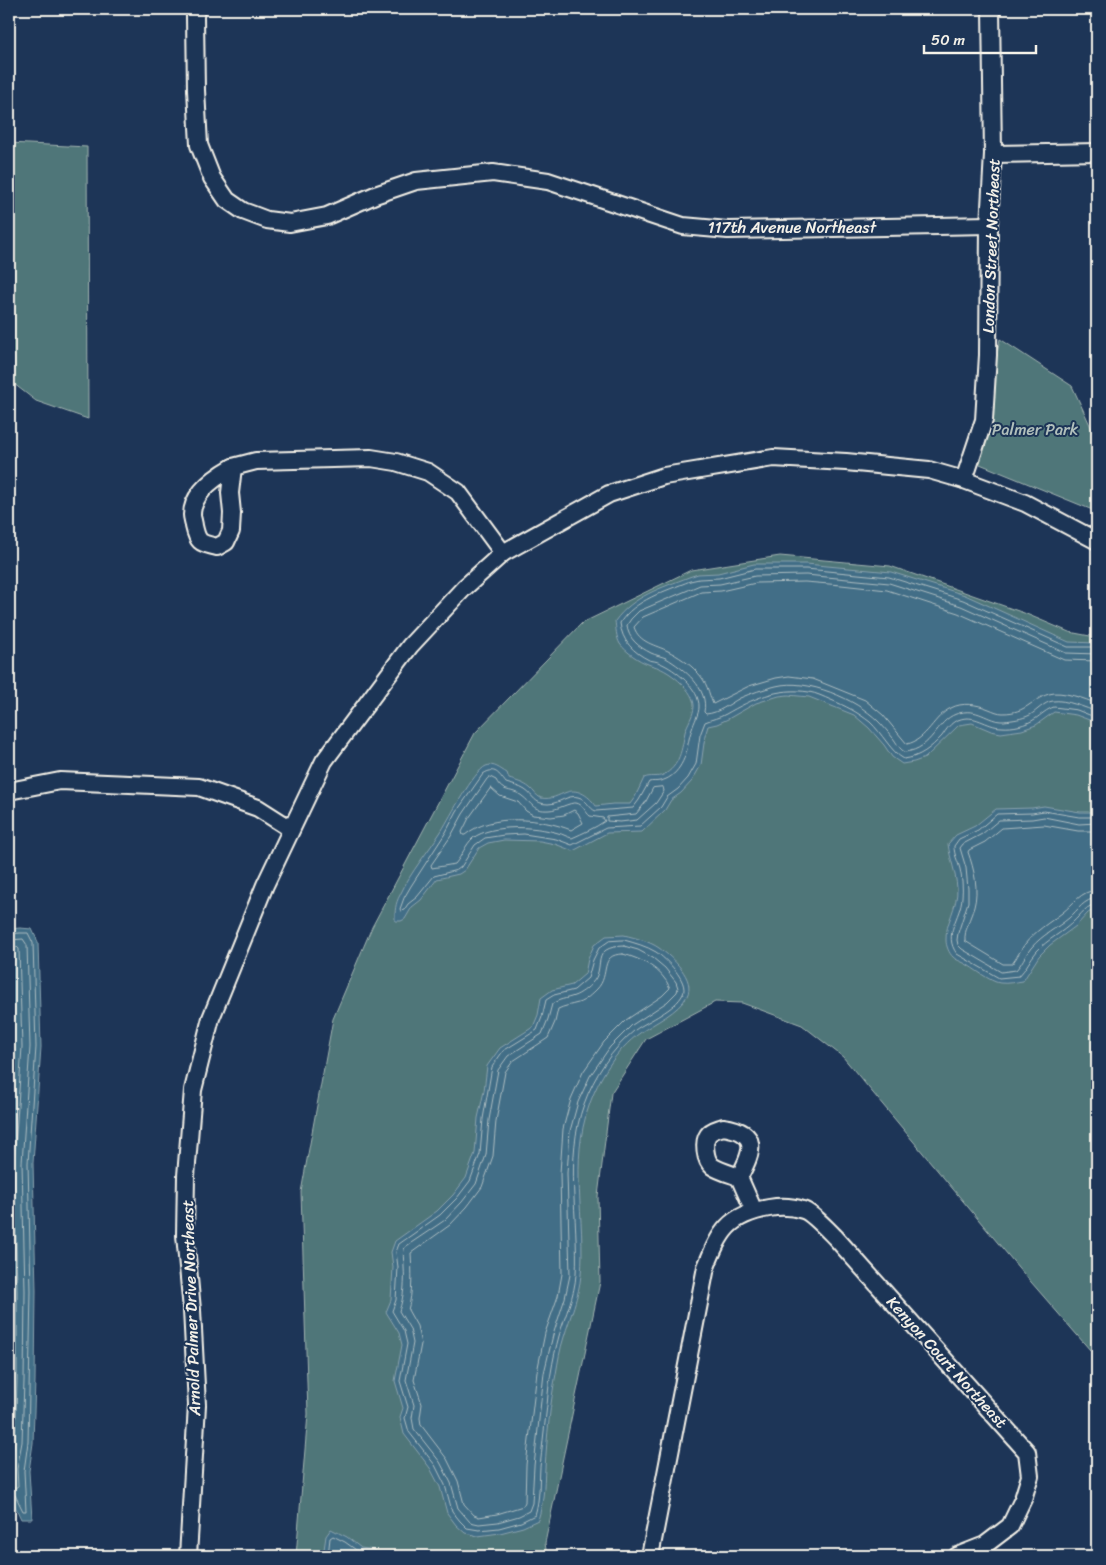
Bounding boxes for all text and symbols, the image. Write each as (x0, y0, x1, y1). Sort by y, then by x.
scale bar (924, 22, 1036, 54)
text: 50 m (931, 27, 966, 53)
street label: London Street Northeast (973, 158, 1009, 334)
street label: 117th Avenue Northeast (708, 213, 877, 242)
park label: Palmer Park (992, 415, 1079, 444)
street label: Arnold Palmer Drive Northeast (173, 1200, 209, 1417)
street label: Kenyon Court Northeast (879, 1289, 1015, 1435)

